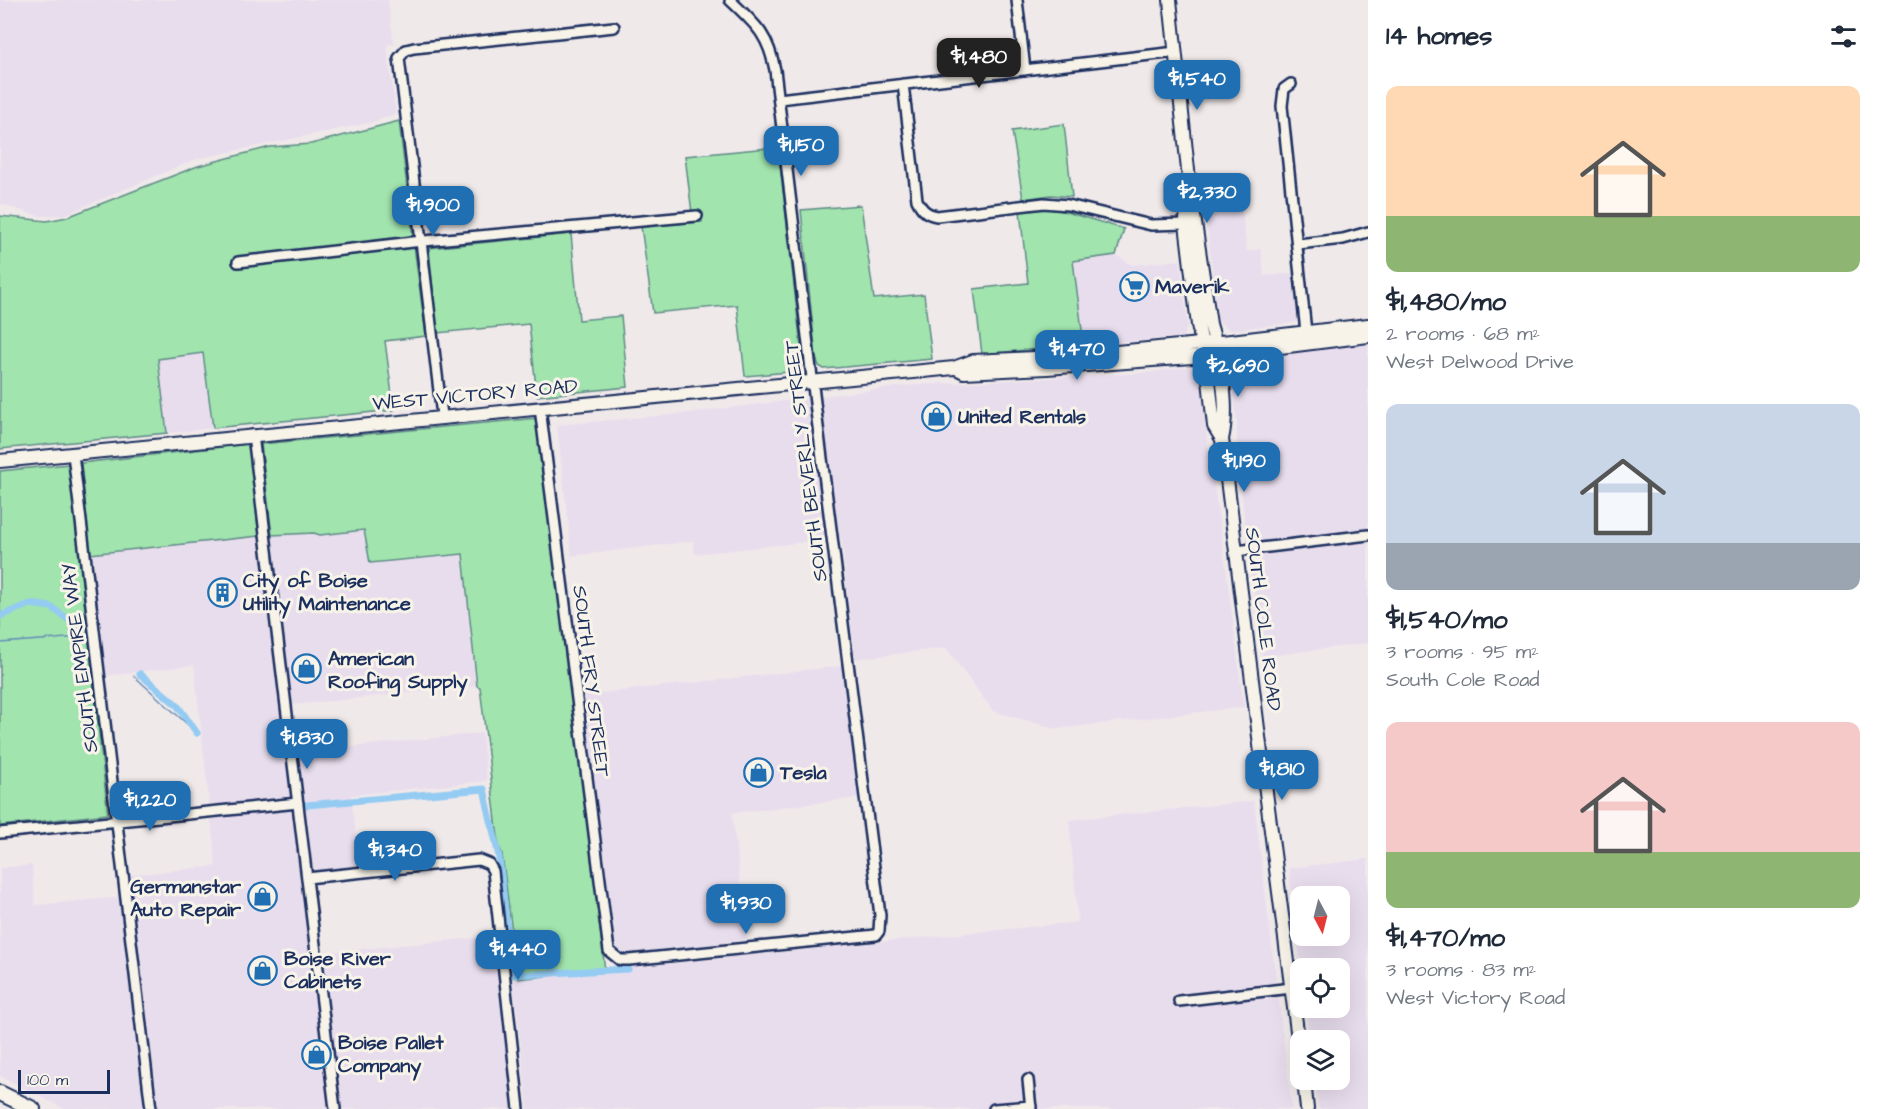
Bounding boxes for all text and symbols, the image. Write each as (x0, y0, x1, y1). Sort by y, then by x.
text: 14 homes (1386, 18, 1492, 54)
icon: filters (1827, 20, 1860, 53)
pin: $1,480 (930, 38, 1028, 89)
text: $1,480 (951, 43, 1007, 71)
pin: $1,540 (1148, 60, 1246, 111)
text: $1,540 (1168, 65, 1226, 93)
icon: home (1569, 125, 1677, 233)
pin: $1,150 (752, 126, 850, 177)
text: $1,150 (778, 131, 824, 159)
pin: $2,330 (1158, 173, 1256, 224)
text: $2,330 (1177, 178, 1237, 206)
pin: $1,900 (384, 186, 482, 237)
text: $1,900 (406, 191, 460, 219)
supermarket icon: Maverik (1118, 270, 1150, 302)
place label: Maverik (1155, 273, 1230, 301)
text: $1,480/mo (1386, 284, 1506, 320)
text: 2 rooms · 68 m² (1386, 320, 1540, 348)
pin: $1,470 (1028, 330, 1126, 381)
text: $1,470 (1049, 335, 1105, 363)
street label: SOUTH BEVERLY STREET (777, 338, 835, 583)
pin: $2,690 (1189, 347, 1287, 398)
text: West Delwood Drive (1386, 348, 1574, 376)
text: $2,690 (1207, 352, 1269, 380)
street label: WEST VICTORY ROAD (371, 372, 579, 418)
shop icon: United Rentals (921, 400, 953, 432)
place label: United Rentals (958, 403, 1086, 431)
pin: $1,190 (1195, 442, 1293, 493)
icon: home (1569, 443, 1677, 551)
text: $1,190 (1222, 447, 1266, 475)
street label: SOUTH COLE ROAD (1238, 526, 1288, 713)
street label: SOUTH EMPIRE WAY (54, 561, 106, 754)
place label: City of Boise Utility Maintenance (243, 567, 411, 619)
building icon: City of Boise Utility Maintenance (206, 576, 238, 608)
street label: SOUTH FRY STREET (565, 584, 617, 779)
text: $1,540/mo (1386, 602, 1508, 638)
text: 3 rooms · 95 m² (1386, 638, 1539, 666)
place label: American Roofing Supply (328, 645, 467, 697)
shop icon: American Roofing Supply (291, 653, 323, 685)
text: South Cole Road (1386, 666, 1540, 694)
pin: $1,830 (258, 719, 356, 770)
text: $1,830 (280, 724, 334, 752)
pin: $1,810 (1233, 750, 1331, 801)
text: $1,810 (1259, 755, 1305, 783)
shop icon: Tesla (743, 756, 775, 788)
place label: Tesla (779, 759, 827, 787)
icon: home (1569, 761, 1677, 869)
pin: $1,220 (101, 781, 199, 832)
text: $1,220 (124, 786, 176, 814)
pin: $1,340 (346, 831, 444, 882)
text: $1,340 (368, 836, 422, 864)
place label: Germanstar Auto Repair (130, 873, 242, 924)
shop icon: Germanstar Auto Repair (246, 881, 278, 913)
pin: $1,930 (697, 884, 795, 935)
north arrow (1290, 886, 1350, 946)
map controls (1290, 886, 1350, 1090)
text: $1,930 (720, 889, 772, 917)
text: $1,470/mo (1386, 920, 1505, 956)
pin: $1,440 (469, 930, 567, 981)
text: $1,440 (489, 935, 547, 963)
place label: Boise River Cabinets (284, 945, 392, 996)
shop icon: Boise River Cabinets (247, 954, 279, 986)
text: 3 rooms · 83 m² (1386, 956, 1536, 984)
button: locate (1290, 958, 1350, 1018)
text: West Victory Road (1386, 984, 1565, 1012)
place label: Boise Pallet Company (338, 1029, 444, 1081)
button: layers (1290, 1030, 1350, 1090)
shop icon: Boise Pallet Company (301, 1038, 333, 1070)
scale bar (18, 1067, 110, 1094)
text: 100 m (27, 1069, 68, 1091)

